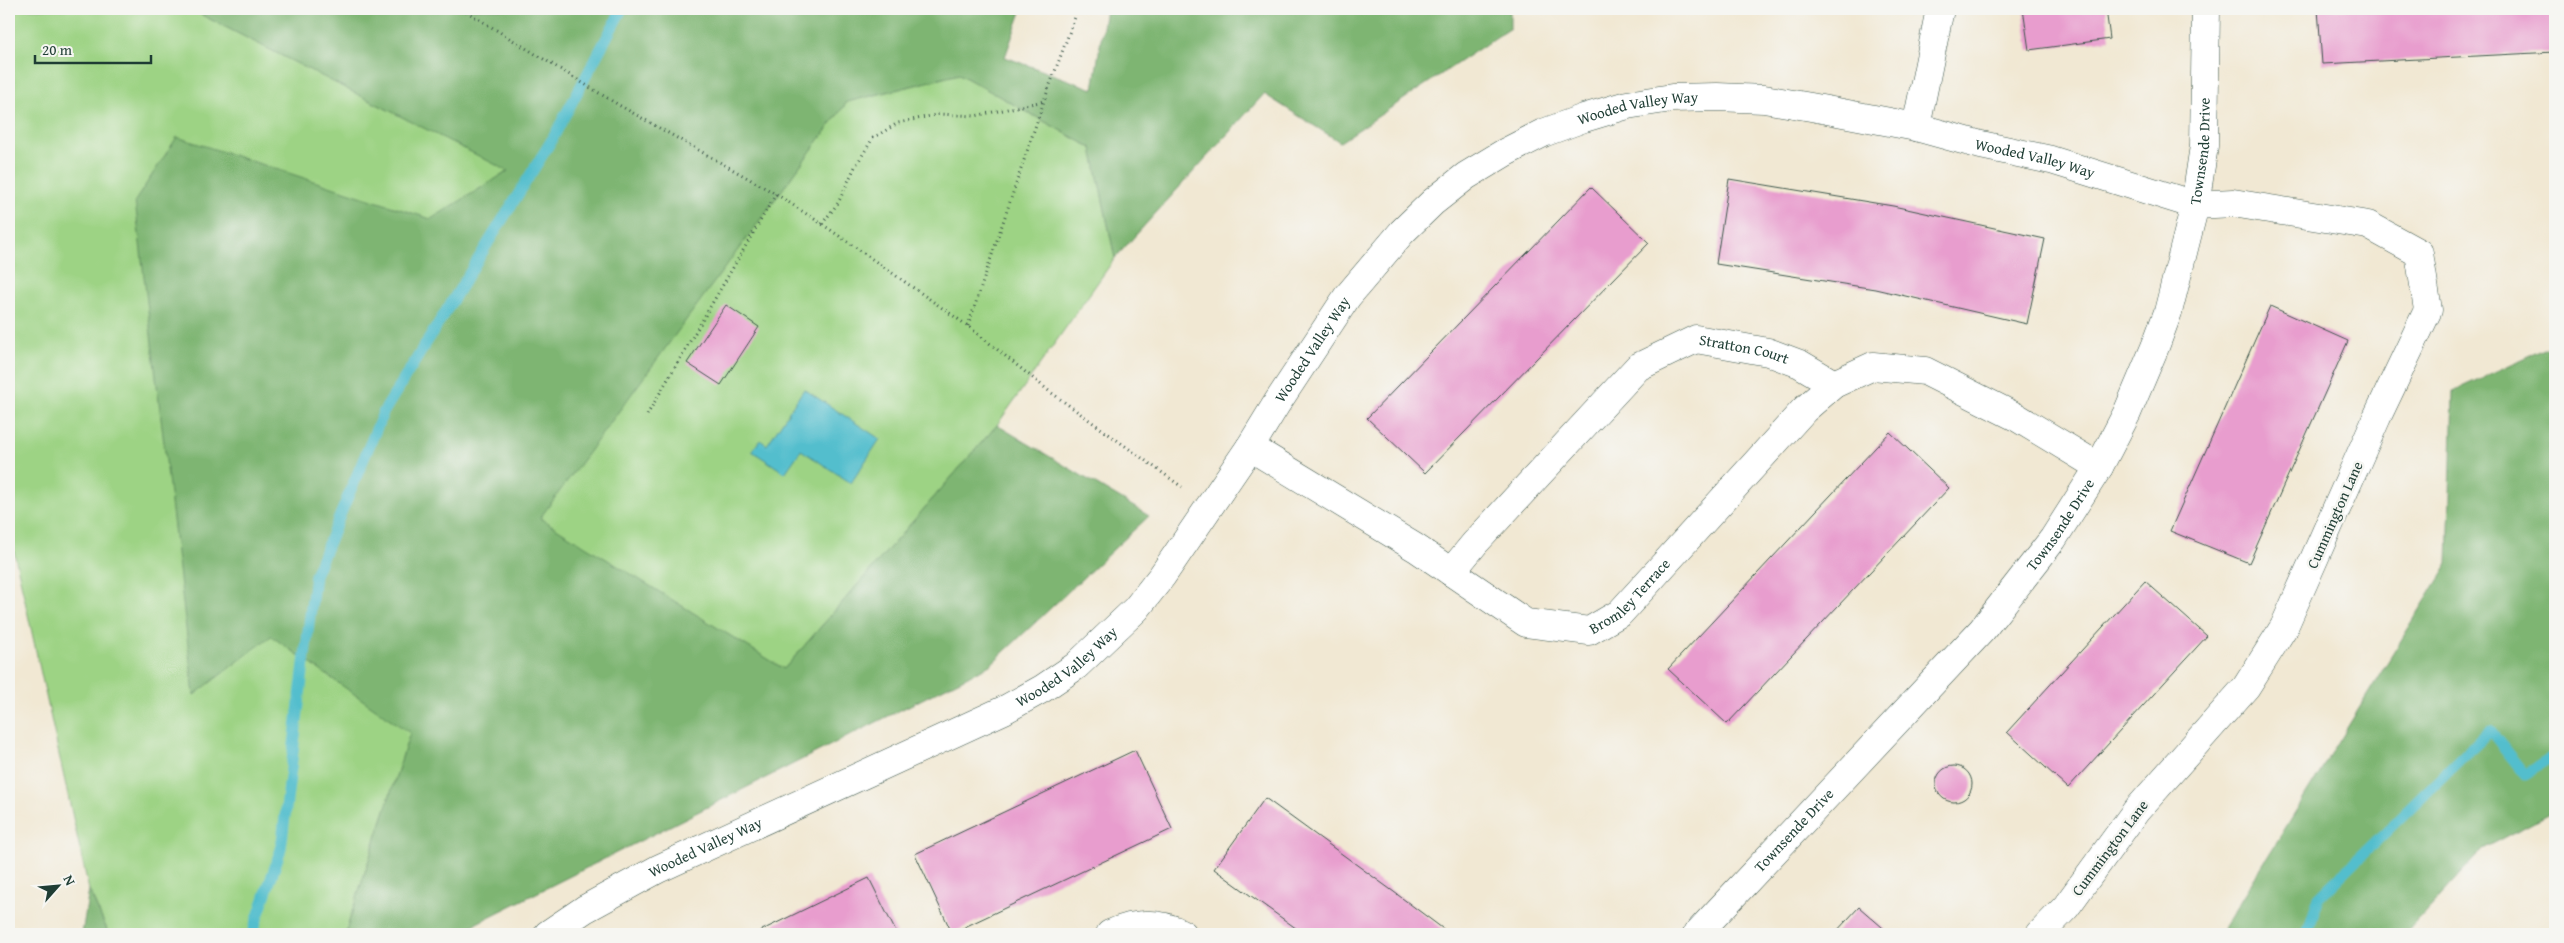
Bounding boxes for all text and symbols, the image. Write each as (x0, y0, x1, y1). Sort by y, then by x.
scale bar (35, 32, 151, 64)
text: 20 m (42, 39, 73, 60)
street label: Wooded Valley Way (1574, 86, 1699, 130)
street label: Townsende Drive (2184, 97, 2215, 206)
street label: Wooded Valley Way (1973, 133, 2098, 183)
street label: Wooded Valley Way (1269, 292, 1355, 406)
street label: Stratton Court (1698, 329, 1793, 369)
street label: Cummington Lane (2301, 458, 2368, 572)
street label: Townsende Drive (2021, 474, 2099, 575)
street label: Bromley Terrace (1585, 553, 1675, 639)
street label: Wooded Valley Way (1012, 621, 1122, 712)
street label: Townsende Drive (1749, 784, 1838, 877)
street label: Cummington Lane (2066, 795, 2153, 900)
street label: Wooded Valley Way (645, 811, 766, 882)
north arrow (32, 860, 82, 910)
text: N (59, 871, 81, 889)

